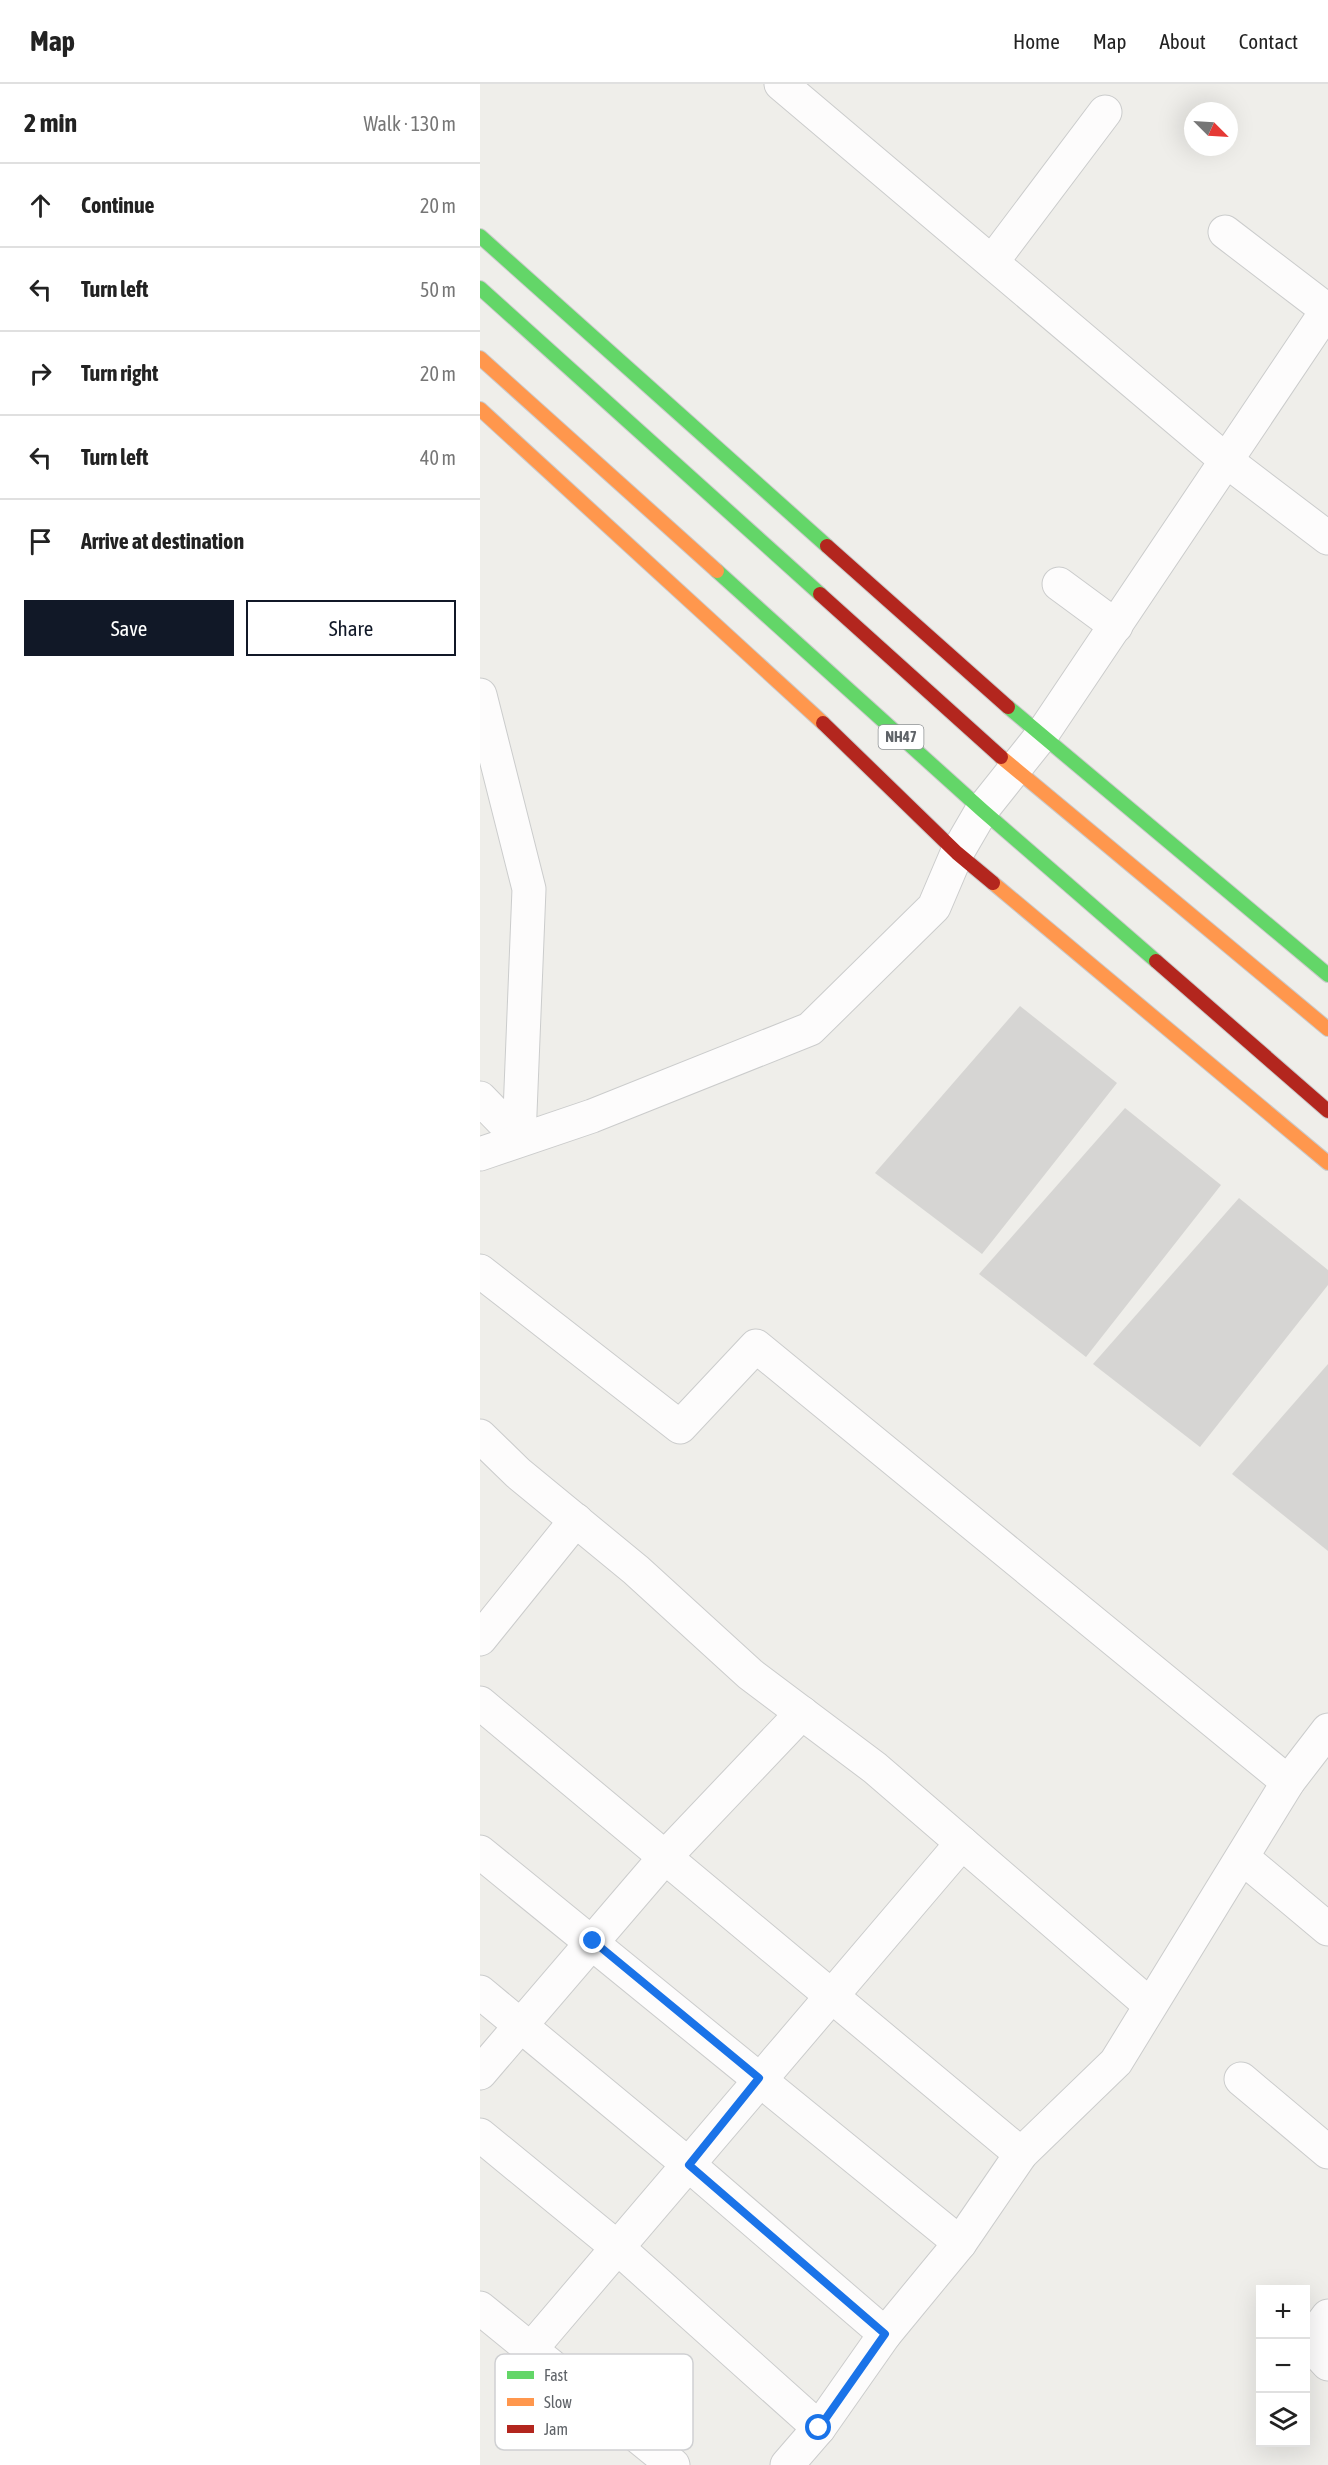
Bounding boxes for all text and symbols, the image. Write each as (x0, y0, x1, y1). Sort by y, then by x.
text: Map (30, 25, 75, 57)
text: Home (1013, 29, 1060, 53)
text: Map (1093, 29, 1127, 53)
text: About (1160, 29, 1206, 53)
text: Contact (1239, 29, 1298, 53)
north arrow (1184, 102, 1238, 156)
text: 2 min (24, 108, 77, 138)
text: Walk · 130 m (364, 112, 456, 135)
icon: ahead (24, 189, 57, 222)
text: Continue (81, 192, 155, 218)
text: 20 m (420, 194, 456, 217)
icon: left (24, 273, 57, 306)
text: Turn left (81, 276, 148, 302)
text: 50 m (420, 278, 456, 301)
icon: right (24, 357, 57, 390)
text: Turn right (81, 360, 158, 386)
text: 20 m (420, 362, 456, 385)
icon: left (24, 441, 57, 474)
text: Turn left (81, 444, 148, 470)
text: 40 m (420, 446, 456, 469)
icon: arrive (24, 525, 57, 558)
text: Arrive at destination (81, 528, 244, 554)
button: Save (24, 600, 234, 656)
button: Share (246, 600, 456, 656)
road number: NH47 (878, 725, 924, 749)
route end (579, 1927, 605, 1953)
map controls (1256, 2285, 1310, 2447)
button: + (1256, 2285, 1310, 2339)
button: − (1256, 2339, 1310, 2393)
legend (495, 2354, 693, 2450)
text: Fast (544, 2366, 568, 2384)
text: Slow (544, 2393, 572, 2411)
button: layers (1256, 2393, 1310, 2447)
route start (805, 2414, 831, 2440)
text: Jam (544, 2420, 568, 2438)

